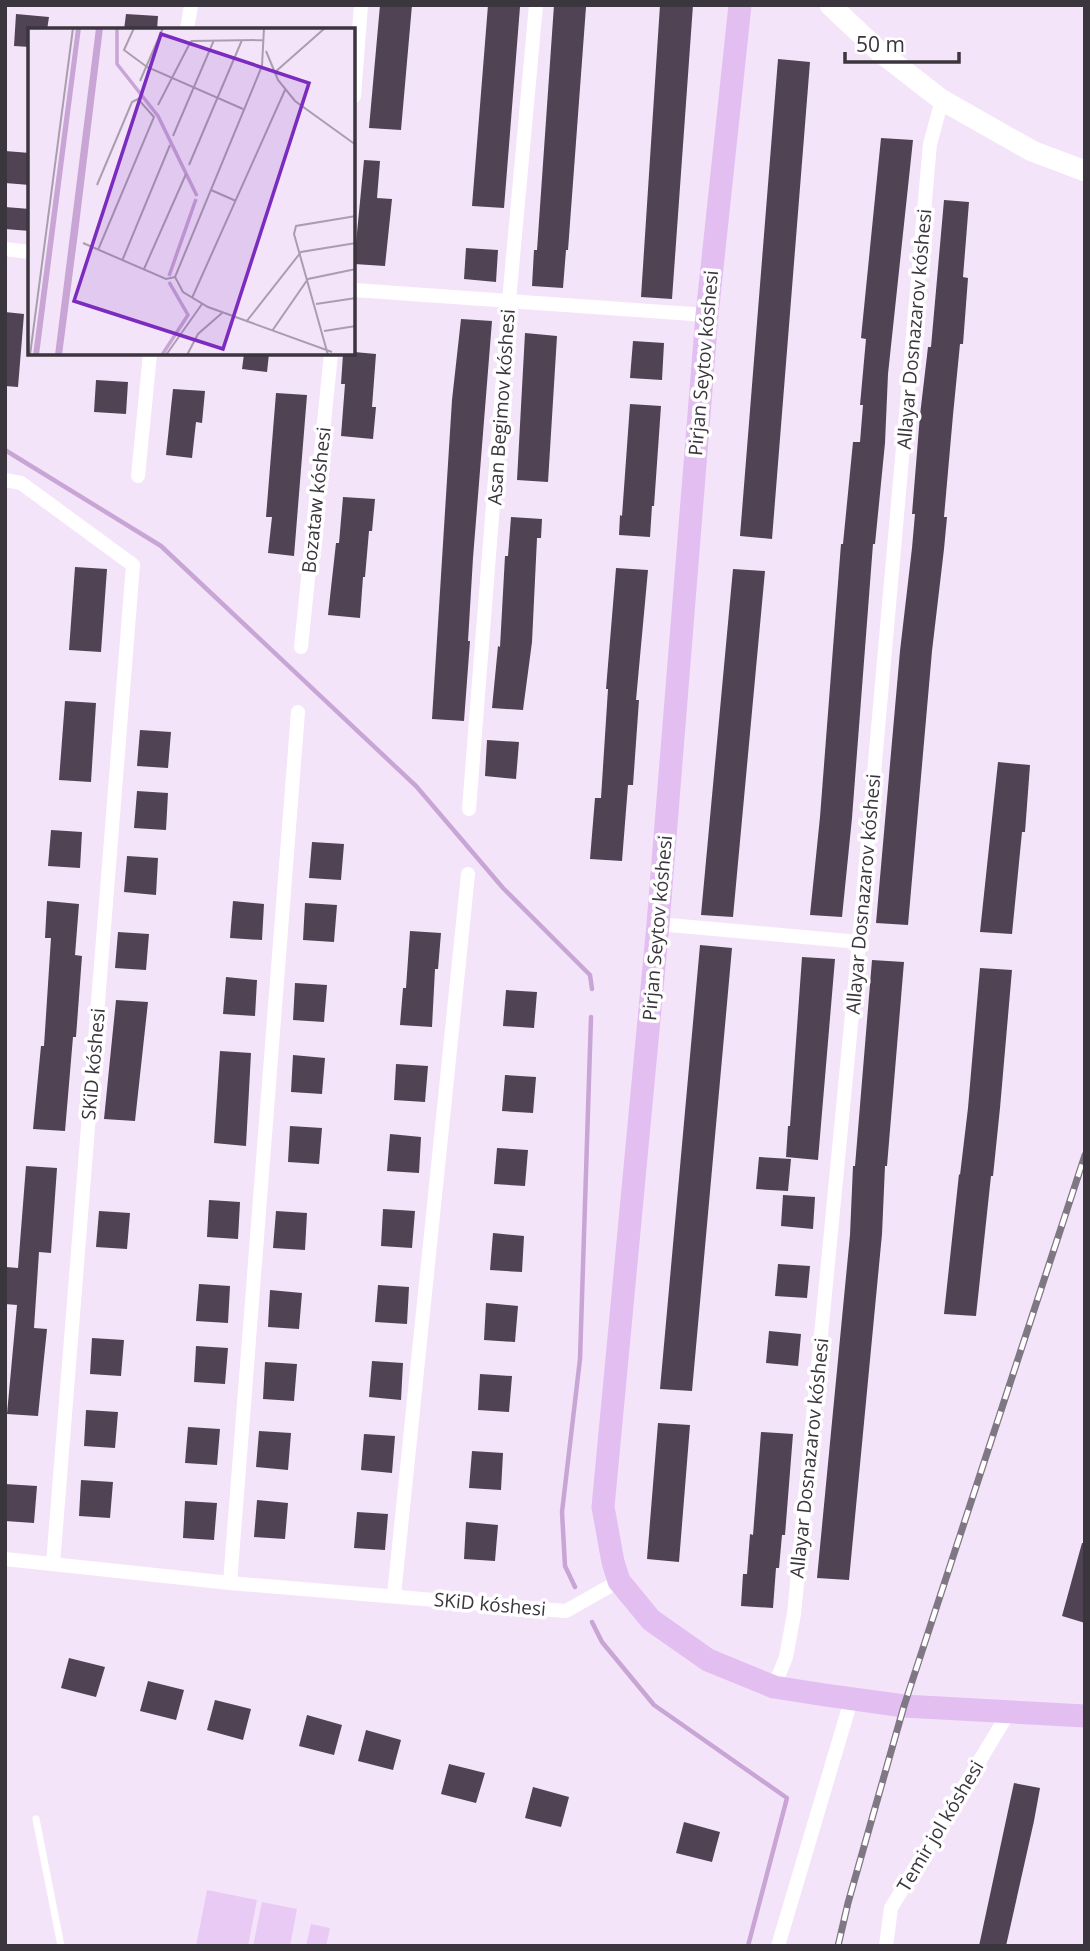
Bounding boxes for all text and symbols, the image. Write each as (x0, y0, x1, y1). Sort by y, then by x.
scale bar (845, 21, 959, 65)
inset map (28, 28, 355, 355)
text: 50 m (856, 30, 905, 58)
street label: Allayar Dosnazarov kóshesi (891, 208, 937, 450)
street label: Pirjan Seytov kóshesi (682, 269, 724, 457)
street label: Asan Begimov kóshesi (481, 308, 521, 506)
street label: Bozataw kóshesi (295, 426, 337, 574)
street label: Allayar Dosnazarov kóshesi (840, 773, 886, 1015)
street label: Pirjan Seytov kóshesi (636, 834, 678, 1022)
street label: SKiD kóshesi (75, 1007, 111, 1121)
street label: Allayar Dosnazarov kóshesi (783, 1337, 835, 1579)
street label: SKiD kóshesi (433, 1586, 547, 1622)
street label: Temir jol kóshesi (891, 1756, 989, 1896)

